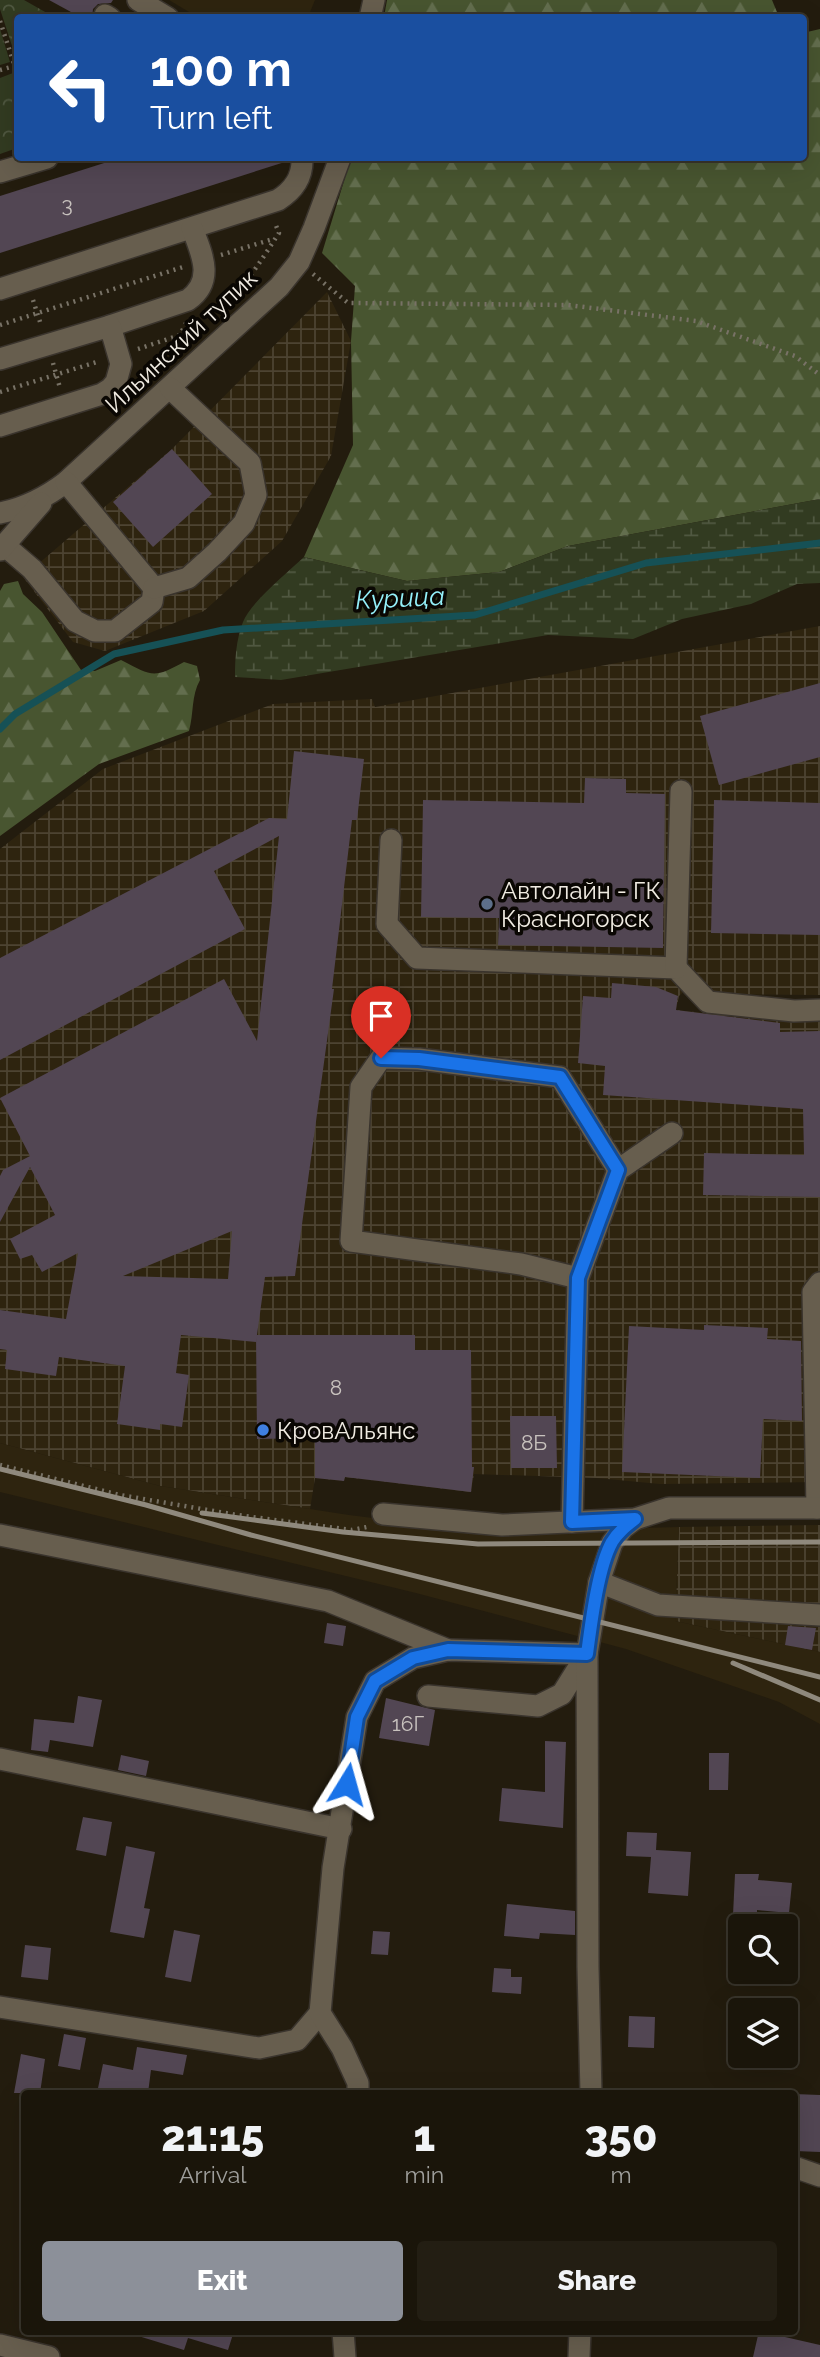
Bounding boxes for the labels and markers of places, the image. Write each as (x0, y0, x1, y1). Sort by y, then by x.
place label: Автолайн - ГК Красногорск (501, 876, 661, 933)
marker: Автолайн - ГК Красногорск (479, 896, 495, 912)
pin (351, 986, 411, 1058)
place label: КровАльянс (277, 1416, 415, 1445)
marker: КровАльянс (255, 1422, 271, 1438)

